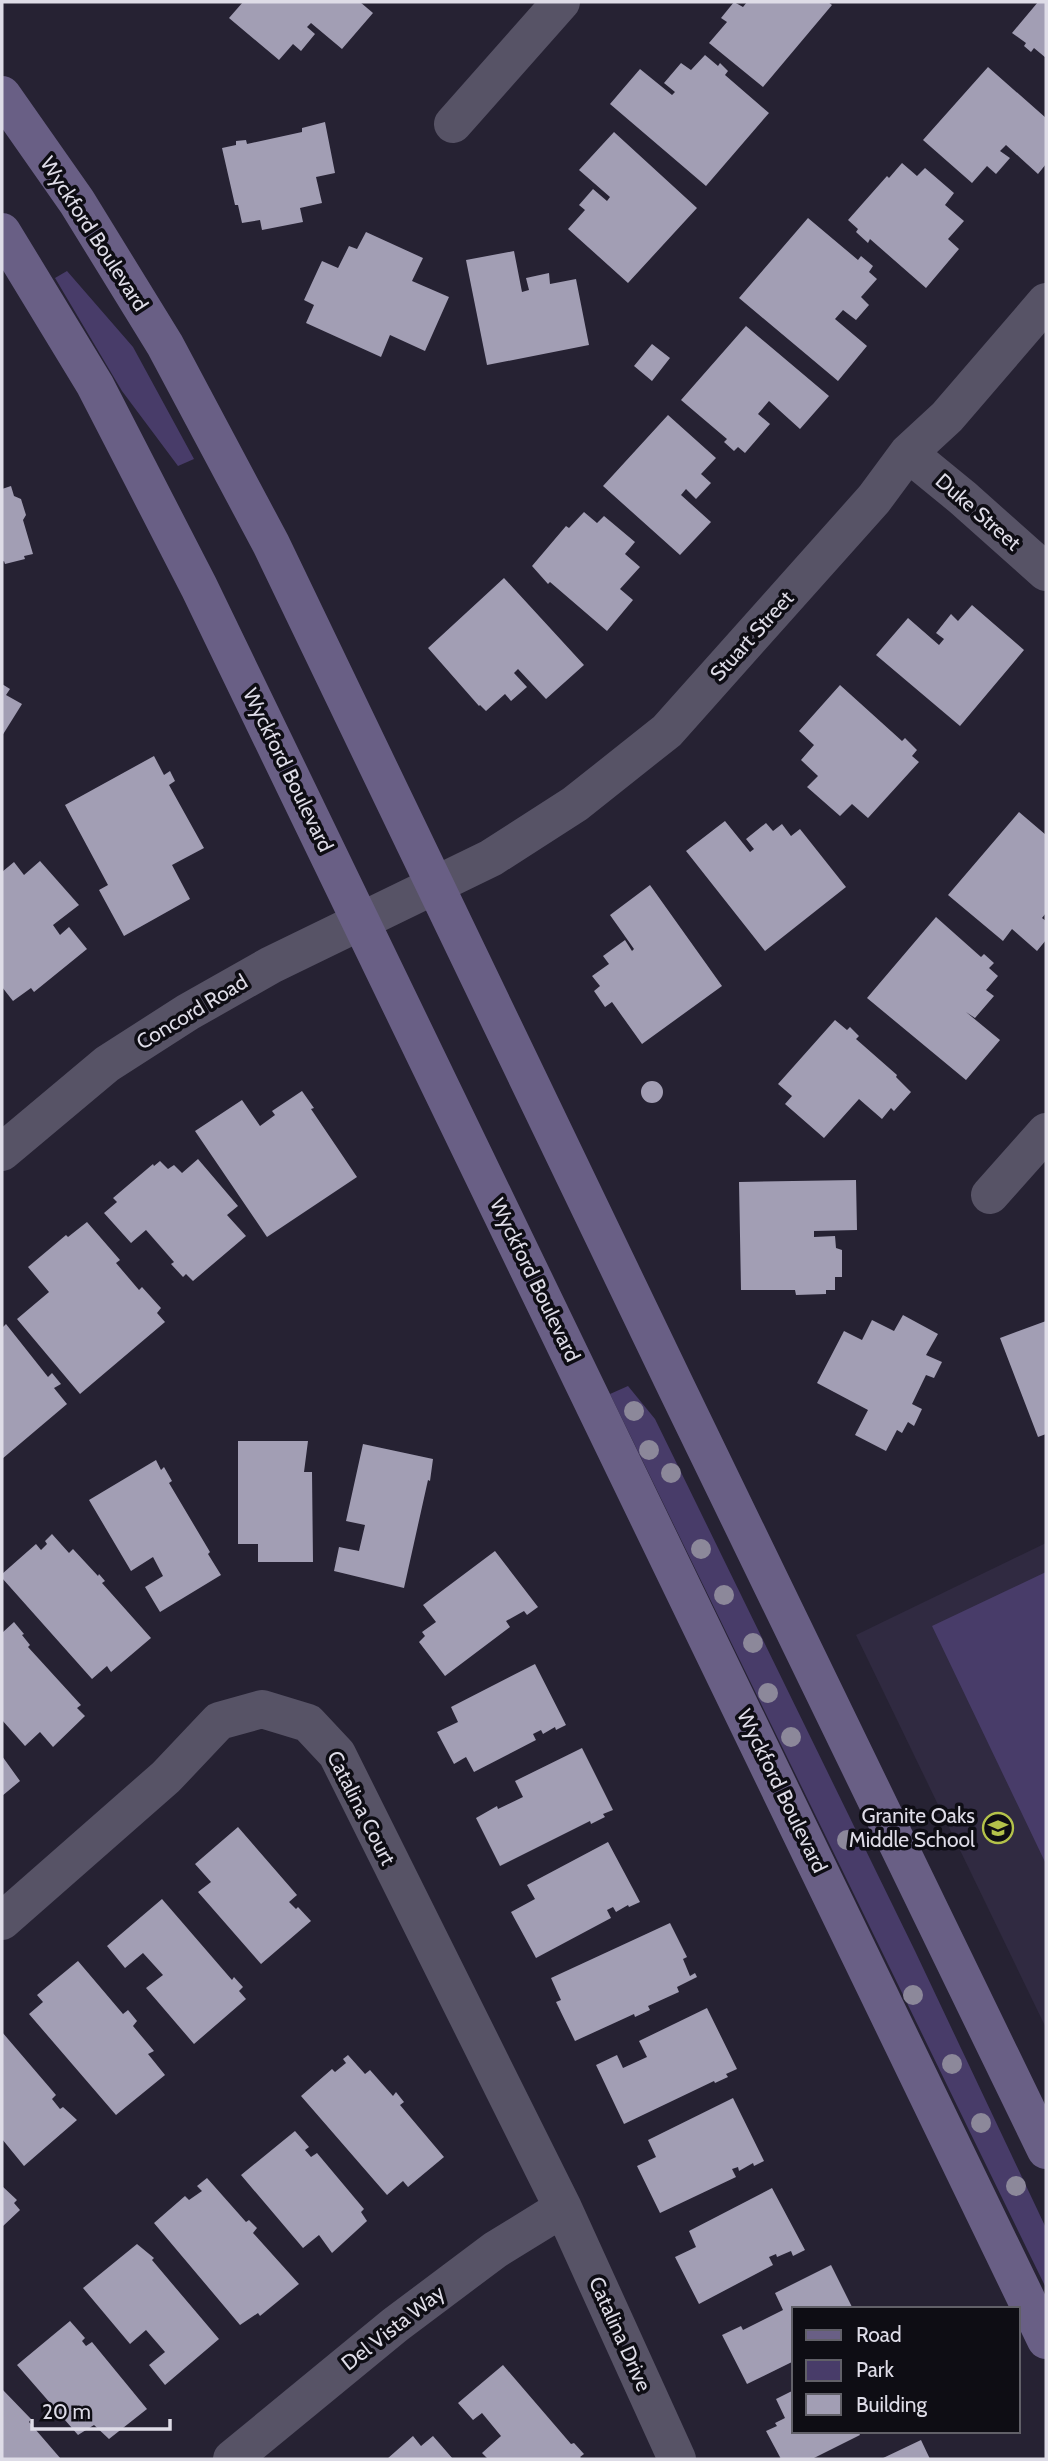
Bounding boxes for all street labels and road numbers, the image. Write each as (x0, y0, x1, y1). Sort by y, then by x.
street label: Wyckford Boulevard (35, 152, 154, 316)
street label: Duke Street (931, 468, 1026, 555)
street label: Stuart Street (705, 585, 799, 686)
street label: Wyckford Boulevard (238, 684, 339, 856)
street label: Concord Road (132, 969, 252, 1055)
street label: Wyckford Boulevard (485, 1194, 586, 1366)
street label: Wyckford Boulevard (732, 1705, 833, 1877)
street label: Catalina Court (322, 1746, 401, 1869)
street label: Catalina Drive (584, 2273, 657, 2395)
street label: Del Vista Way (336, 2279, 449, 2376)

